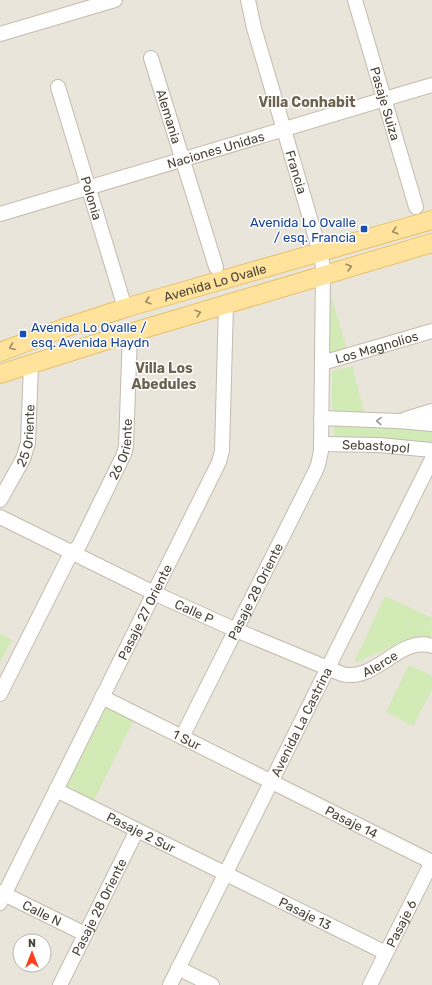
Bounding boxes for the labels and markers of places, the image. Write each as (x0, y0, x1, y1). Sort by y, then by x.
place label: Avenida Lo Ovalle / esq. Francia (250, 215, 356, 245)
marker: Avenida Lo Ovalle / esq. Francia (359, 224, 369, 234)
place label: Avenida Lo Ovalle / esq. Avenida Haydn (31, 320, 149, 350)
marker: Avenida Lo Ovalle / esq. Avenida Haydn (18, 329, 28, 339)

